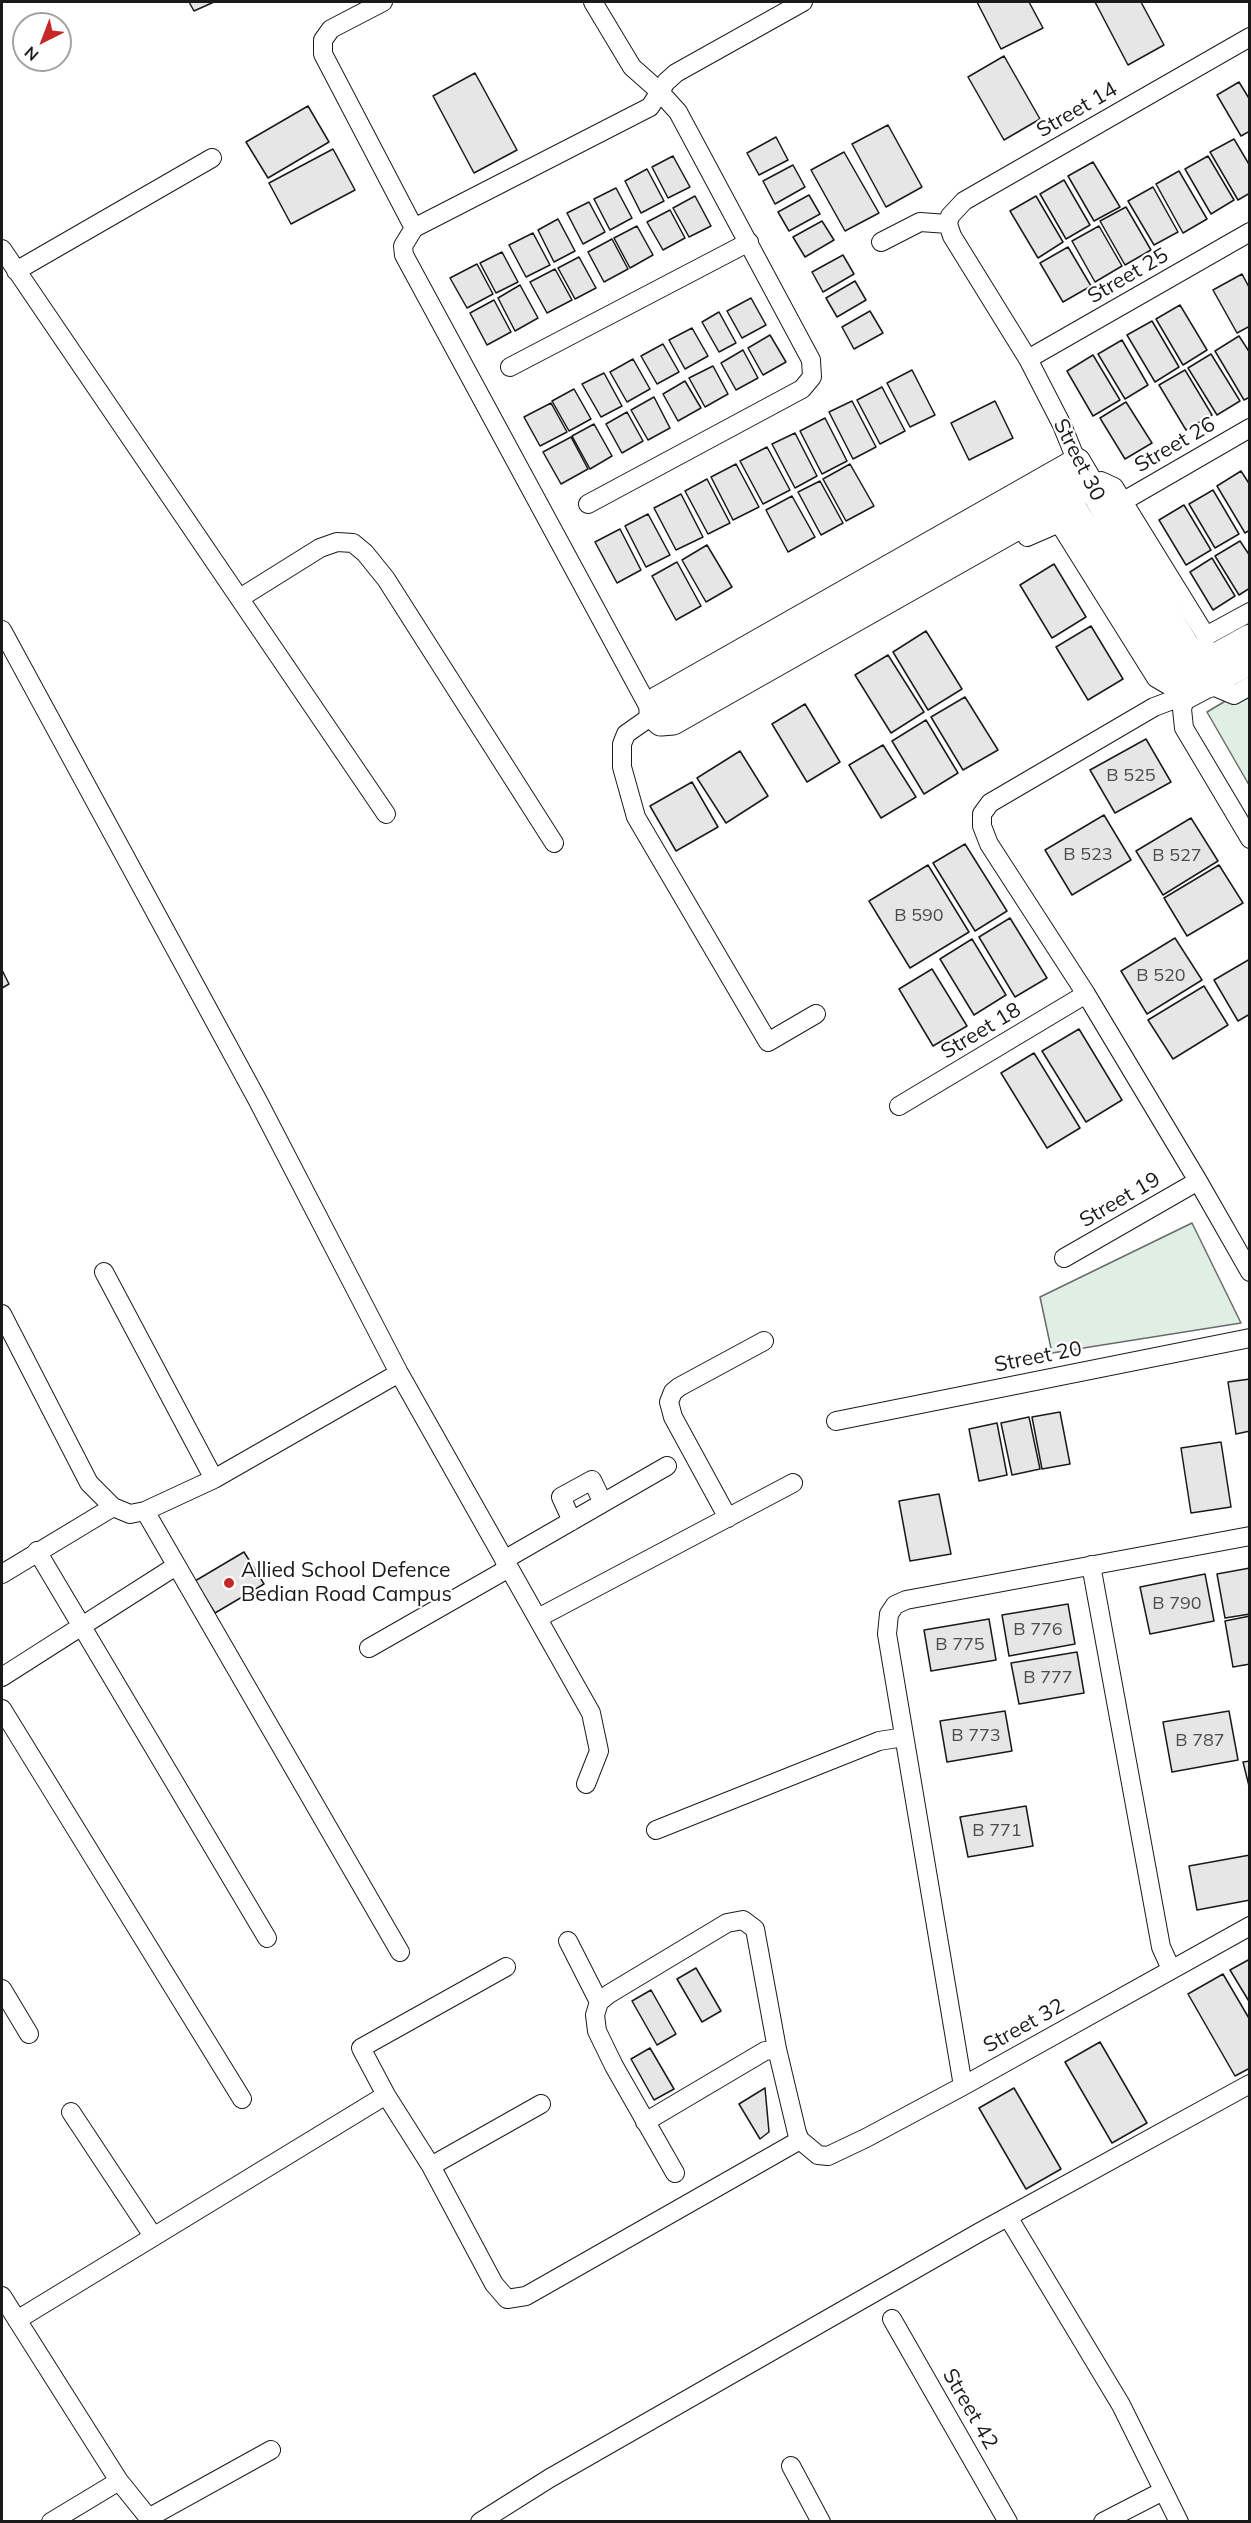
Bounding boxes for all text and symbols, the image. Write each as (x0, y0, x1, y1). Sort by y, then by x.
north arrow (12, 12, 72, 72)
text: N (20, 42, 42, 65)
street label: Street 14 (1032, 77, 1122, 143)
street label: Street 25 (1083, 243, 1173, 309)
street label: Street 26 (1130, 412, 1220, 478)
street label: Street 30 (1048, 415, 1110, 505)
house number: B 525 (1106, 765, 1156, 787)
house number: B 523 (1063, 844, 1113, 866)
house number: B 527 (1152, 845, 1202, 867)
house number: B 590 (894, 905, 944, 927)
house number: B 520 (1136, 965, 1186, 987)
street label: Street 18 (936, 997, 1026, 1065)
street label: Street 19 (1075, 1167, 1165, 1233)
street label: Street 20 (992, 1336, 1084, 1378)
place label: Allied School Defence Bedian Road Campus (241, 1558, 452, 1608)
marker: Allied School Defence Bedian Road Campus (222, 1576, 236, 1590)
house number: B 790 (1152, 1593, 1202, 1615)
house number: B 776 (1013, 1619, 1063, 1641)
house number: B 775 (935, 1634, 985, 1656)
house number: B 777 (1023, 1667, 1073, 1689)
house number: B 773 (951, 1725, 1001, 1747)
house number: B 787 (1175, 1730, 1225, 1752)
house number: B 771 (972, 1820, 1022, 1842)
street label: Street 32 (979, 1993, 1069, 2059)
street label: Street 42 (937, 2364, 1003, 2454)

